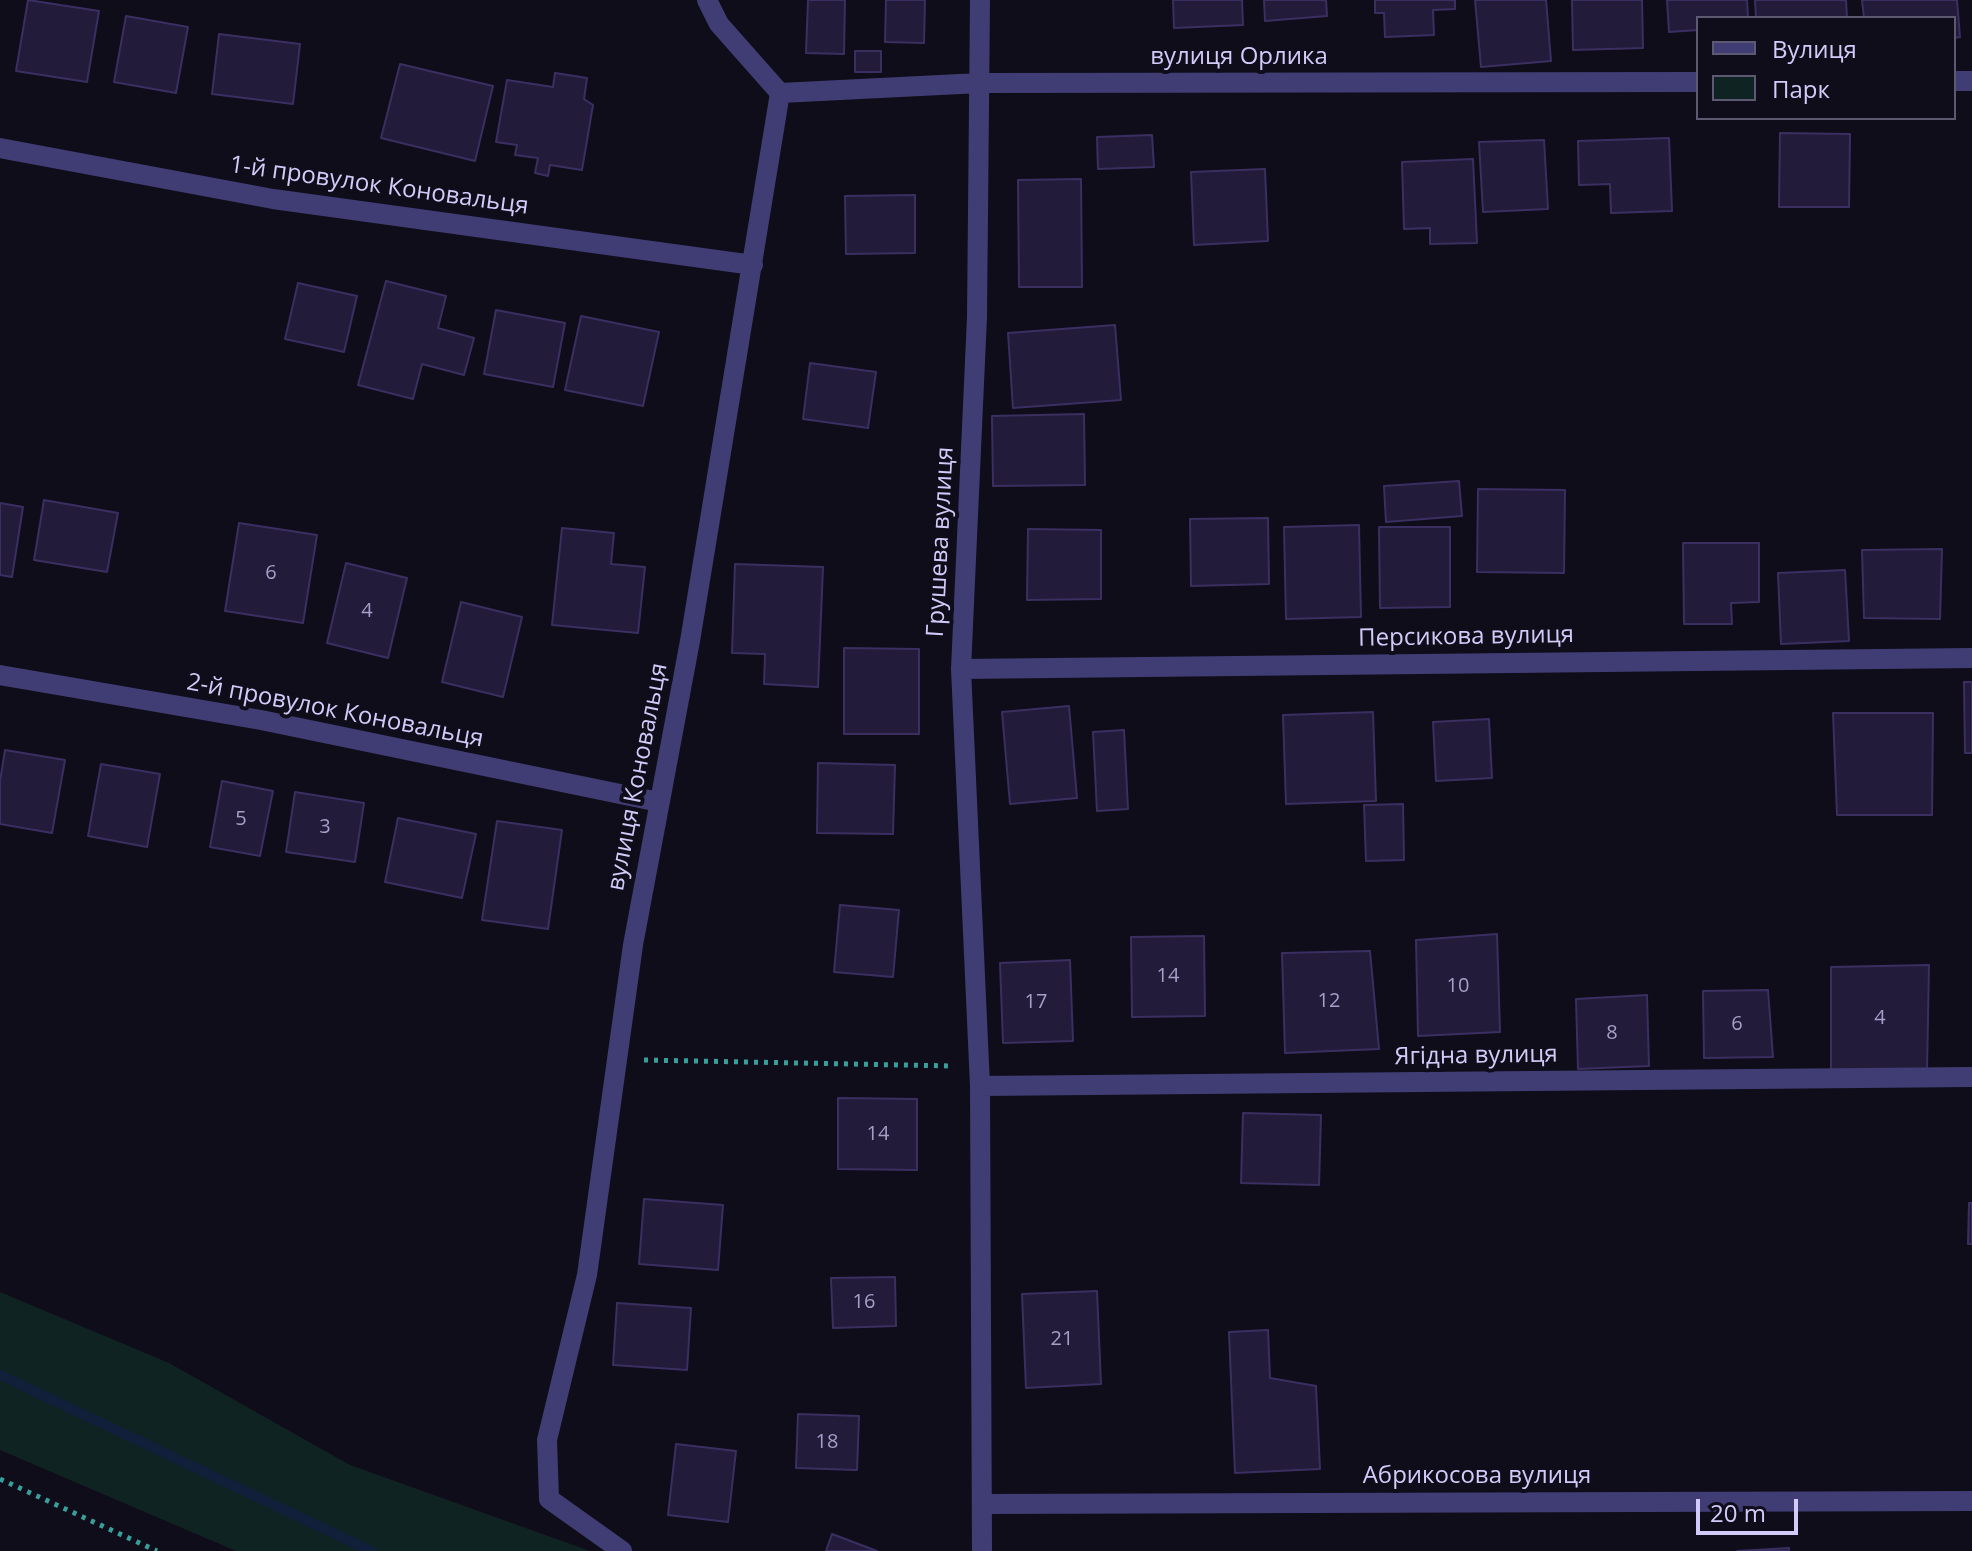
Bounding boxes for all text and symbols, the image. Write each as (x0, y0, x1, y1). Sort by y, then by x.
legend (1696, 16, 1956, 120)
text: Вулиця (1772, 32, 1857, 65)
street label: вулиця Орлика (1150, 43, 1328, 71)
text: Парк (1772, 72, 1830, 105)
street label: 1-й провулок Коновальця (228, 151, 530, 221)
street label: Грушева вулиця (922, 446, 960, 638)
house number: 6 (265, 561, 277, 585)
house number: 4 (361, 599, 373, 623)
street label: Персикова вулиця (1358, 621, 1574, 653)
street label: вулиця Коновальця (602, 661, 674, 893)
street label: 2-й провулок Коновальця (184, 668, 486, 754)
house number: 5 (235, 807, 247, 831)
house number: 3 (319, 815, 331, 839)
house number: 14 (1157, 964, 1179, 988)
house number: 10 (1447, 974, 1469, 998)
house number: 12 (1318, 989, 1340, 1013)
house number: 17 (1025, 990, 1047, 1014)
house number: 4 (1874, 1006, 1886, 1030)
house number: 6 (1731, 1012, 1743, 1036)
house number: 8 (1606, 1021, 1618, 1045)
street label: Ягідна вулиця (1394, 1040, 1558, 1072)
house number: 14 (867, 1122, 889, 1146)
house number: 16 (853, 1290, 875, 1314)
house number: 21 (1051, 1327, 1073, 1351)
house number: 18 (816, 1430, 838, 1454)
street label: Абрикосова вулиця (1363, 1462, 1591, 1490)
scale bar (1700, 1483, 1802, 1533)
text: 20 m (1710, 1496, 1766, 1529)

